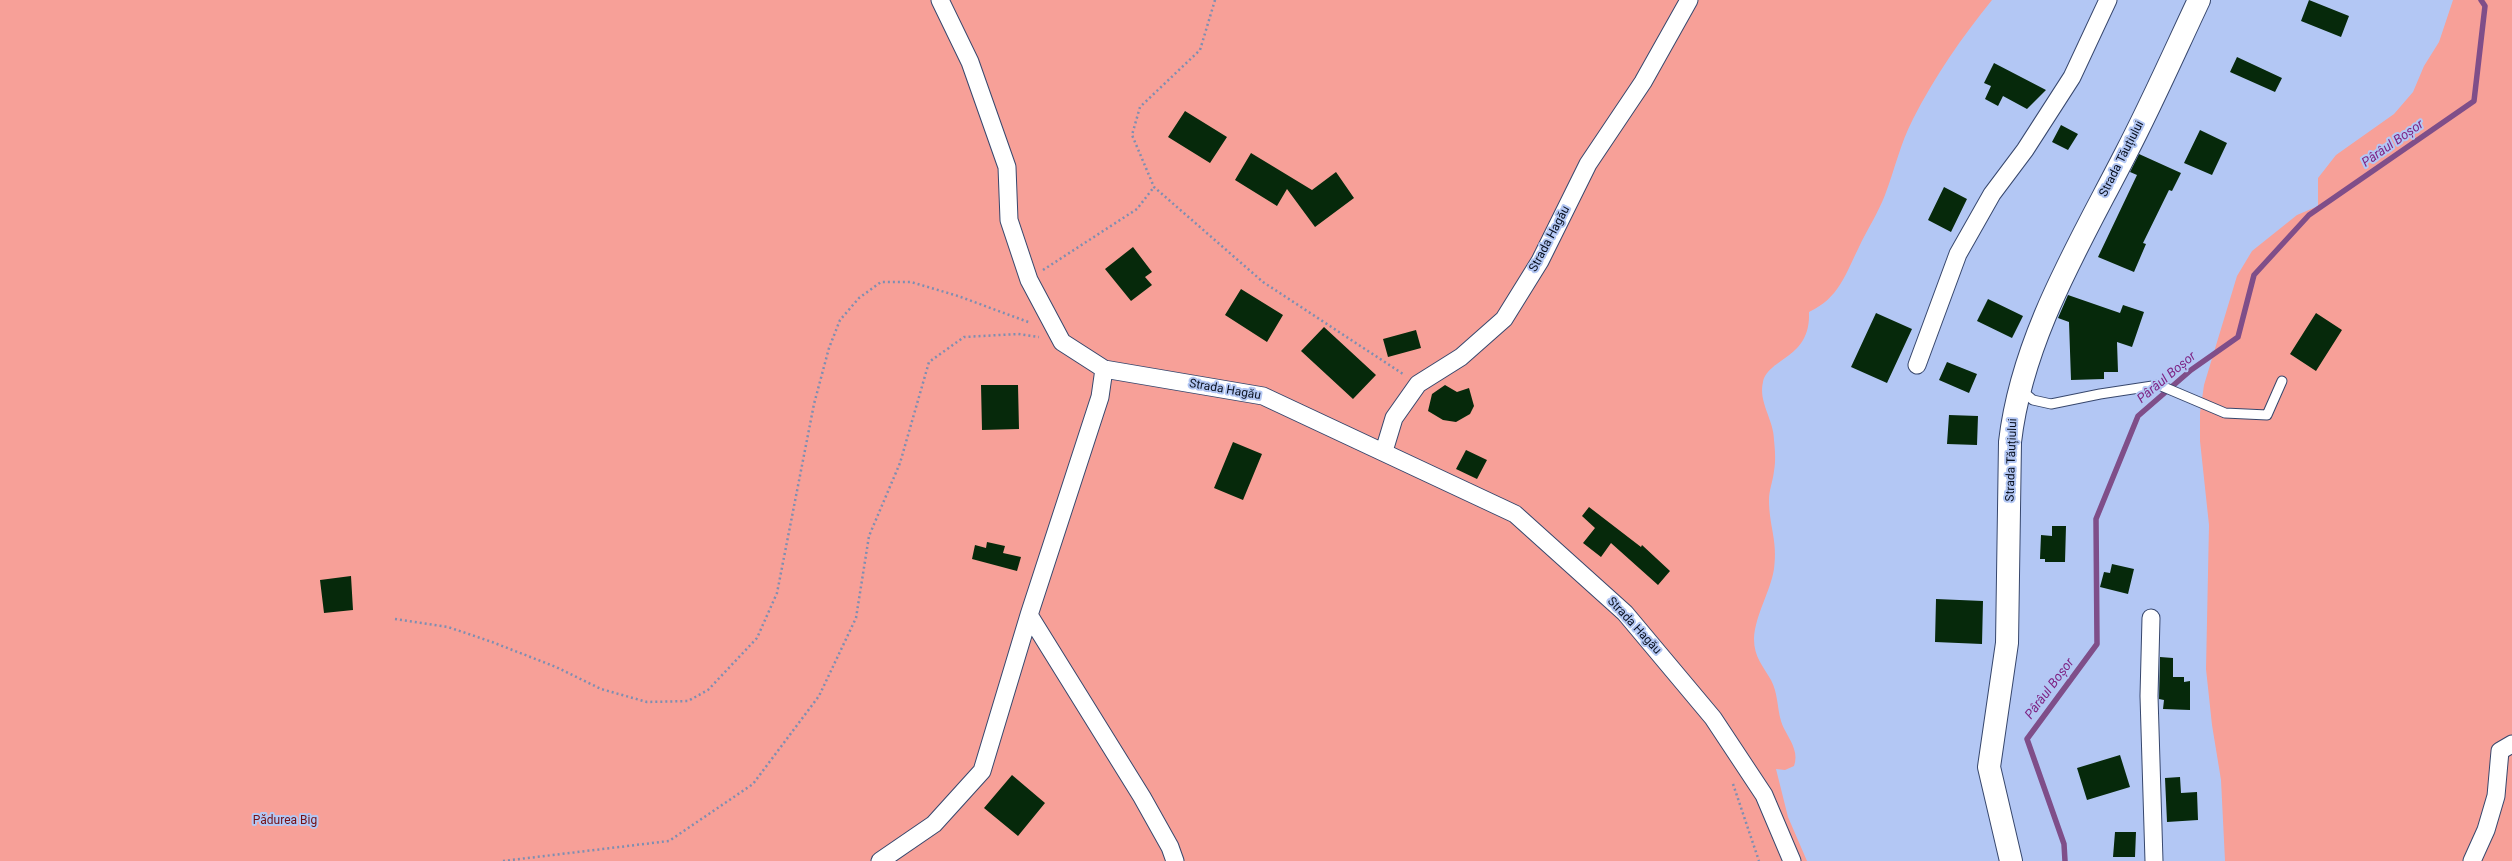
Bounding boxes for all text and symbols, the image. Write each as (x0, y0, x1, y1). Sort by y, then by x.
water label: Pârâul Boșor (2359, 117, 2427, 171)
street label: Strada Tăuțiului (2097, 119, 2147, 199)
street label: Strada Hagău (1527, 204, 1573, 274)
water label: Pârâul Boșor (2134, 349, 2200, 407)
street label: Strada Hagău (1188, 377, 1262, 403)
street label: Strada Tăuțiului (2003, 418, 2021, 502)
street label: Strada Hagău (1604, 595, 1664, 657)
water label: Pârâul Boșor (2022, 656, 2078, 722)
park label: Pădurea Big (253, 814, 317, 828)

